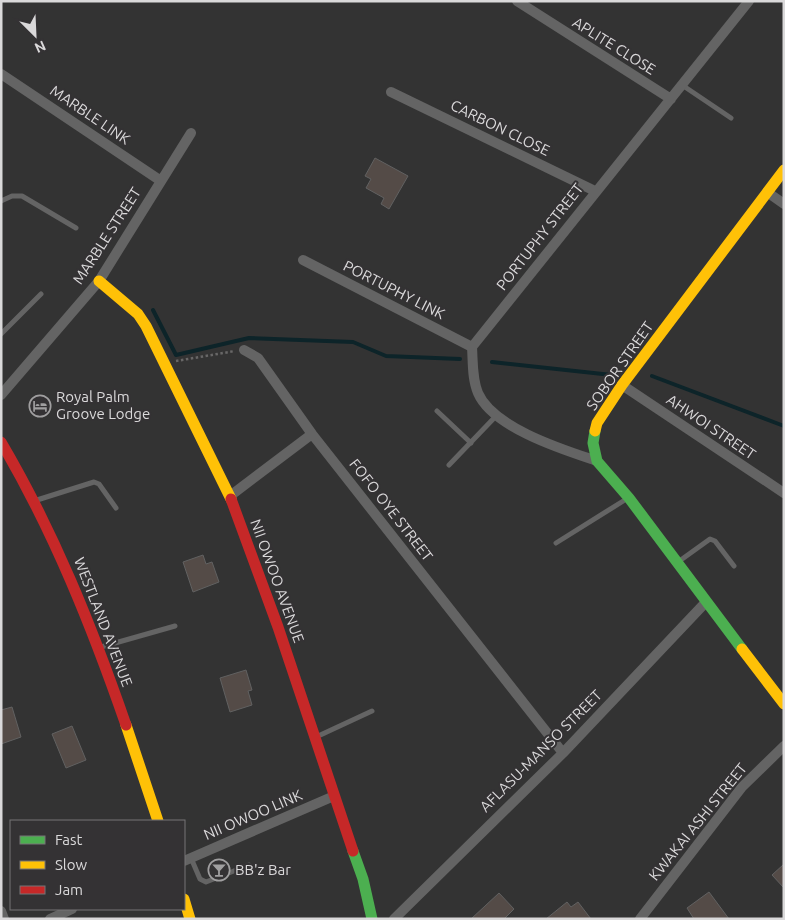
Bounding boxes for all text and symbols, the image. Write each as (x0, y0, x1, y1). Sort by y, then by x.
north arrow (10, 10, 60, 60)
street label: APLITE CLOSE (570, 13, 659, 78)
text: N (32, 37, 48, 56)
street label: MARBLE LINK (47, 82, 133, 147)
street label: CARBON CLOSE (448, 96, 553, 159)
street label: PORTUPHY STREET (493, 179, 587, 293)
street label: MARBLE STREET (69, 184, 145, 287)
street label: PORTUPHY LINK (341, 257, 448, 322)
street label: SOBOR STREET (583, 318, 657, 413)
place label: Royal Palm Groove Lodge (56, 388, 150, 422)
street label: AHWOI STREET (664, 391, 760, 463)
hotel icon: Royal Palm Groove Lodge (28, 394, 52, 418)
street label: FOFO OYE STREET (346, 455, 437, 565)
street label: NII OWOO AVENUE (247, 517, 308, 645)
street label: WESTLAND AVENUE (71, 555, 136, 689)
street label: AFLASU-MANSO STREET (476, 686, 606, 815)
street label: KWAKAI ASHI STREET (645, 759, 750, 884)
street label: NII OWOO LINK (201, 786, 305, 843)
legend (10, 820, 185, 910)
text: Fast (55, 831, 83, 848)
text: Slow (55, 856, 88, 873)
bar icon: BB'z Bar (207, 858, 231, 882)
place label: BB'z Bar (235, 861, 291, 878)
text: Jam (55, 881, 83, 898)

